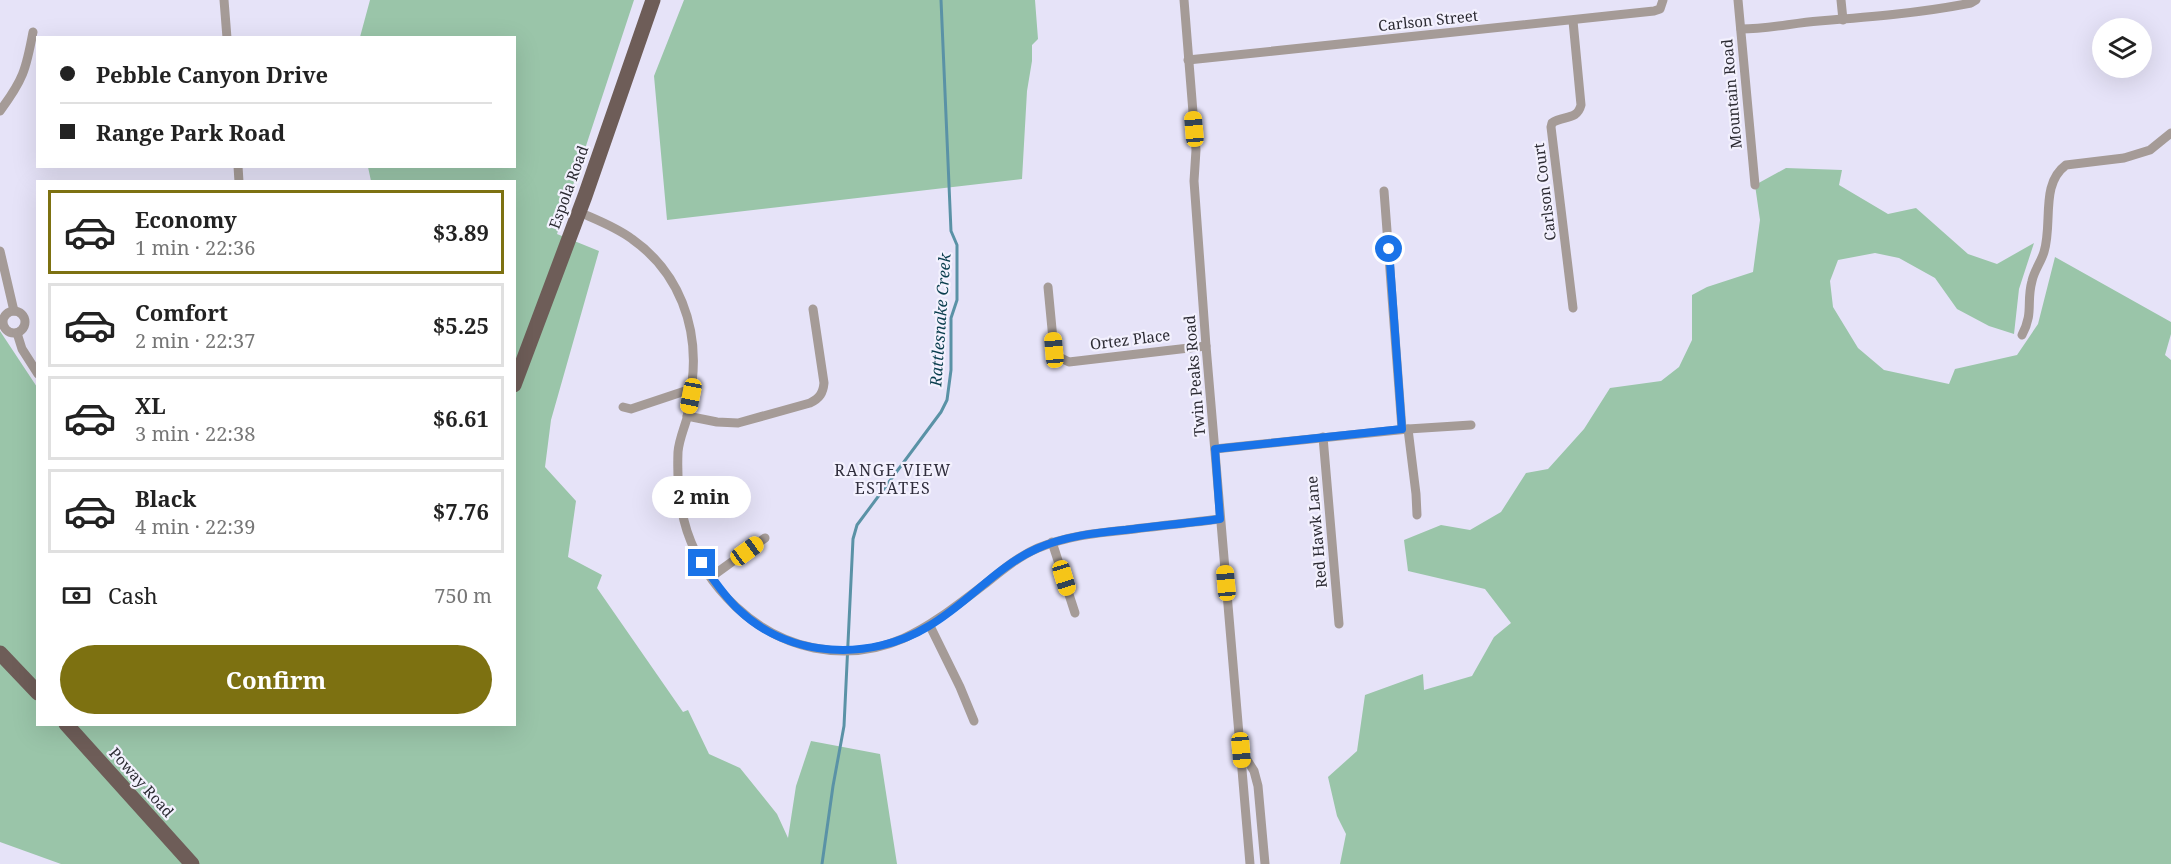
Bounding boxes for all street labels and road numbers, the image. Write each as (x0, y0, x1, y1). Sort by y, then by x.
street label: Carlson Street (1377, 5, 1479, 35)
street label: Mountain Road (1716, 38, 1746, 150)
street label: Carlson Court (1528, 142, 1560, 242)
street label: Espola Road (544, 143, 592, 231)
street label: Twin Peaks Road (1179, 315, 1209, 437)
street label: Ortez Place (1089, 324, 1171, 354)
street label: Red Hawk Lane (1301, 475, 1331, 589)
street label: Poway Road (105, 743, 179, 821)

